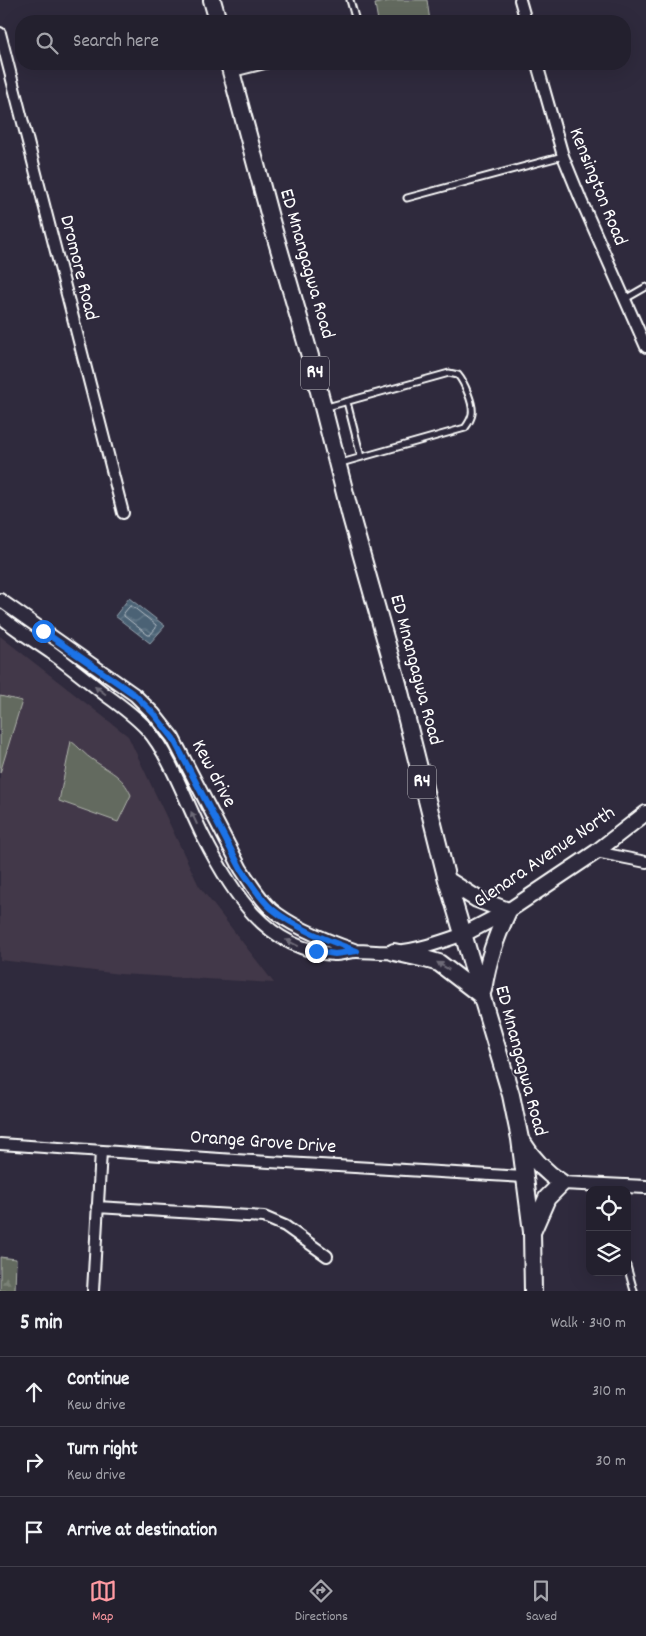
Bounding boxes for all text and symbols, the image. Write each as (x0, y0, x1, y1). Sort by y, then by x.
search box (15, 15, 631, 70)
icon: search (33, 29, 61, 57)
text: Search here (73, 29, 159, 56)
street label: Kensington Road (561, 124, 633, 250)
street label: ED Mnangagwa Road (271, 186, 341, 342)
street label: Dromore Road (51, 212, 105, 324)
road number: R4 (301, 356, 329, 389)
street label: ED Mnangagwa Road (381, 592, 449, 748)
route start (32, 620, 55, 643)
one-way arrow (94, 684, 107, 695)
street label: Kew drive (183, 735, 243, 813)
road number: R4 (408, 766, 436, 799)
street label: Glenara Avenue North (468, 800, 622, 916)
one-way arrow (190, 811, 198, 825)
one-way arrow (285, 939, 300, 947)
route end (305, 940, 328, 963)
one-way arrow (436, 962, 450, 971)
street label: ED Mnangagwa Road (486, 983, 554, 1139)
street label: Orange Grove Drive (189, 1124, 337, 1162)
map controls (586, 1186, 631, 1276)
button: locate (586, 1186, 631, 1231)
button: layers (586, 1231, 631, 1276)
text: 5 min (20, 1309, 63, 1339)
text: Walk · 340 m (551, 1312, 626, 1335)
text: Continue (67, 1367, 129, 1394)
icon: ahead (20, 1378, 48, 1406)
text: 310 m (592, 1380, 626, 1403)
text: Kew drive (67, 1394, 125, 1417)
text: Turn right (67, 1437, 138, 1464)
icon: right (20, 1448, 48, 1476)
text: 30 m (596, 1450, 626, 1473)
text: Kew drive (67, 1464, 125, 1487)
icon: arrive (20, 1518, 48, 1546)
text: Arrive at destination (67, 1518, 217, 1545)
tab: Map (89, 1577, 117, 1627)
tab: Directions (295, 1577, 348, 1627)
tab: Saved (526, 1577, 557, 1627)

